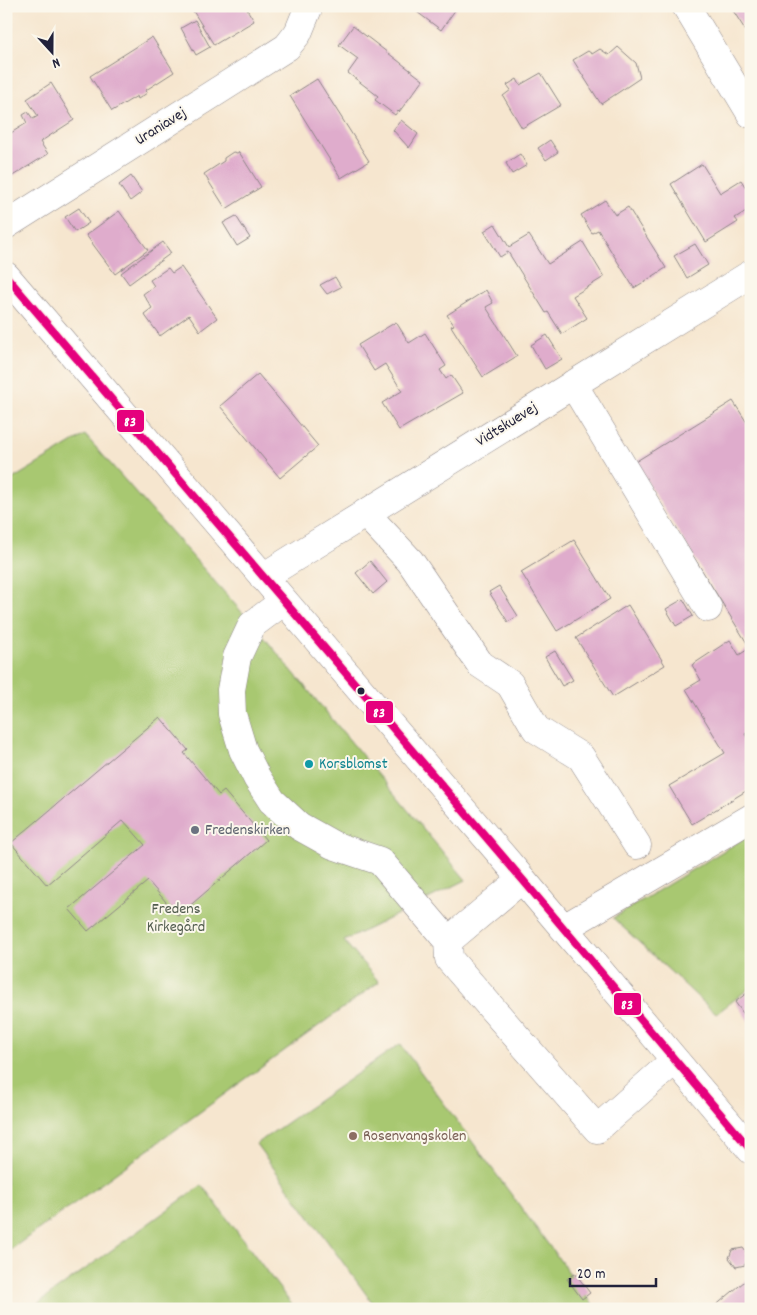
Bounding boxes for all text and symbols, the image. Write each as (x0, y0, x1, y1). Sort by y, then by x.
north arrow (28, 28, 78, 78)
text: N (49, 52, 63, 73)
street label: Uraniavej (131, 102, 191, 152)
street label: Vidtskuevej (472, 397, 542, 453)
line badge: 83 (116, 409, 145, 433)
text: 83 (124, 413, 136, 433)
unlabelled marker (356, 686, 366, 696)
line badge: 83 (365, 700, 394, 724)
text: 83 (373, 704, 385, 724)
place label: Korsblomst (319, 753, 388, 776)
marker: Korsblomst (303, 758, 315, 770)
place label: Fredenskirken (205, 819, 290, 842)
marker: Fredenskirken (189, 824, 201, 836)
park label: Fredens Kirkegård (147, 898, 205, 939)
line badge: 83 (613, 992, 642, 1016)
text: 83 (621, 996, 633, 1016)
place label: Rosenvangskolen (363, 1125, 466, 1148)
marker: Rosenvangskolen (347, 1130, 359, 1142)
scale bar (570, 1255, 656, 1287)
text: 20 m (577, 1264, 605, 1286)

